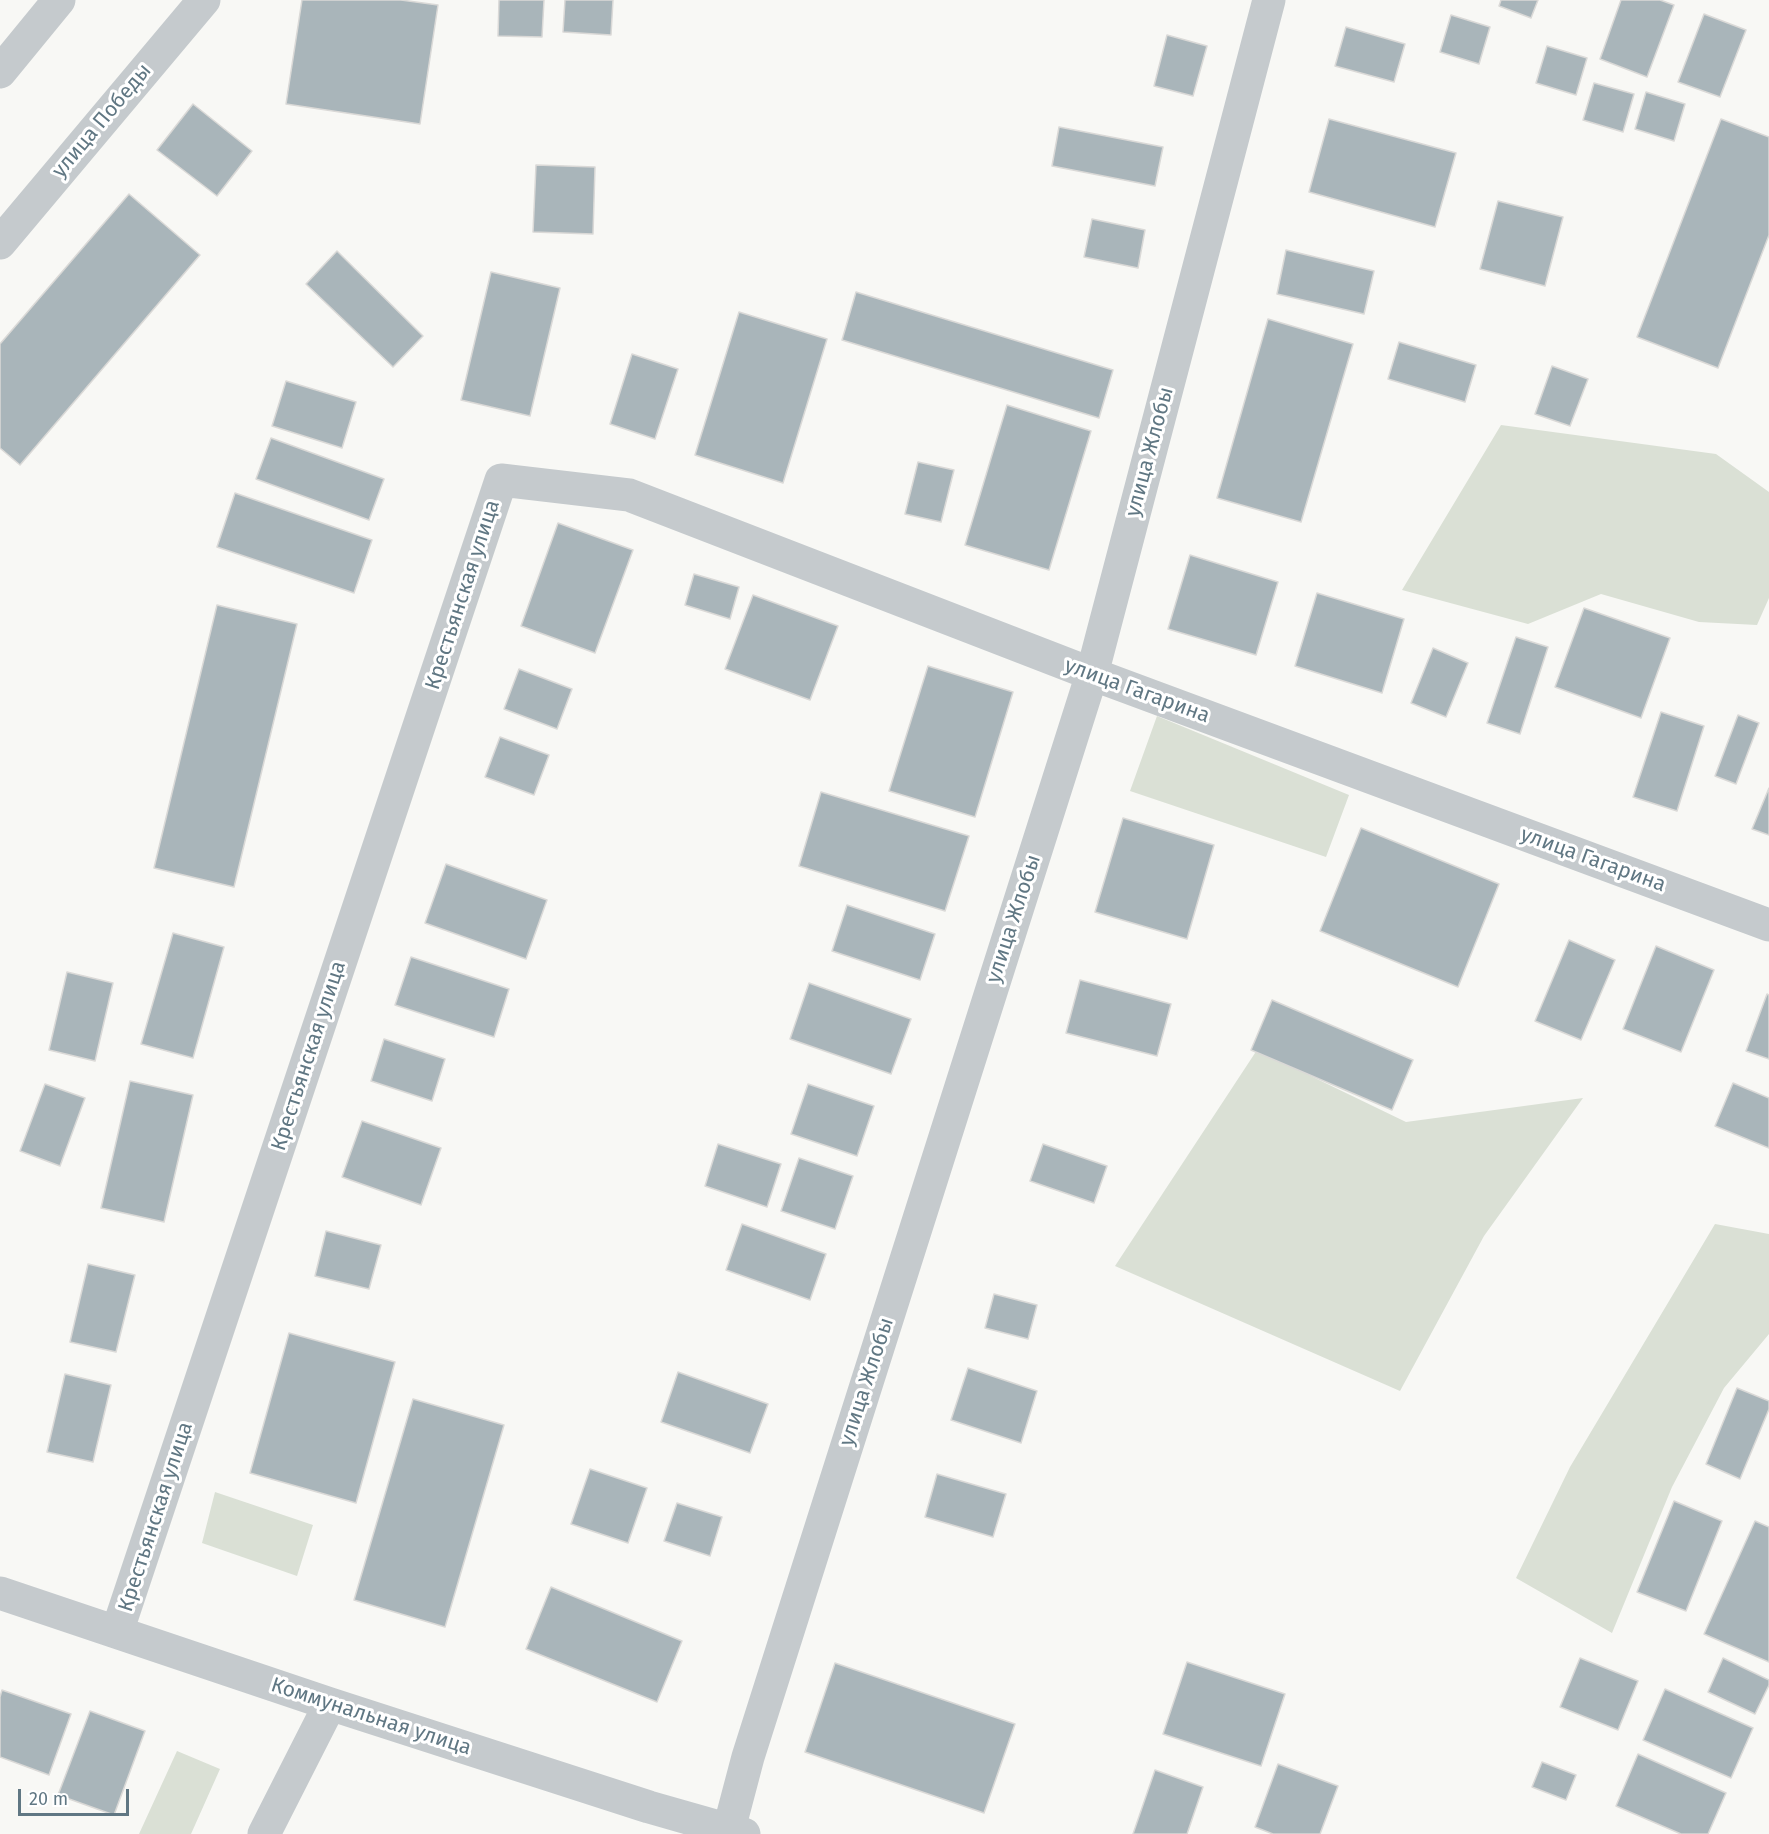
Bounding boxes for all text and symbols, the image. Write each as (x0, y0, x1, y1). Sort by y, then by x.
street label: улица Победы (47, 59, 157, 183)
street label: улица Жлобы (1121, 384, 1179, 520)
street label: Крестьянская улица (420, 497, 506, 693)
street label: улица Гагарина (1061, 653, 1213, 729)
street label: улица Гагарина (1517, 822, 1669, 898)
street label: улица Жлобы (981, 852, 1047, 986)
street label: Крестьянская улица (266, 958, 352, 1154)
street label: улица Жлобы (834, 1315, 900, 1449)
street label: Крестьянская улица (113, 1419, 199, 1615)
street label: Коммунальная улица (268, 1673, 474, 1761)
scale bar (21, 1777, 132, 1815)
text: 20 m (29, 1788, 68, 1810)

